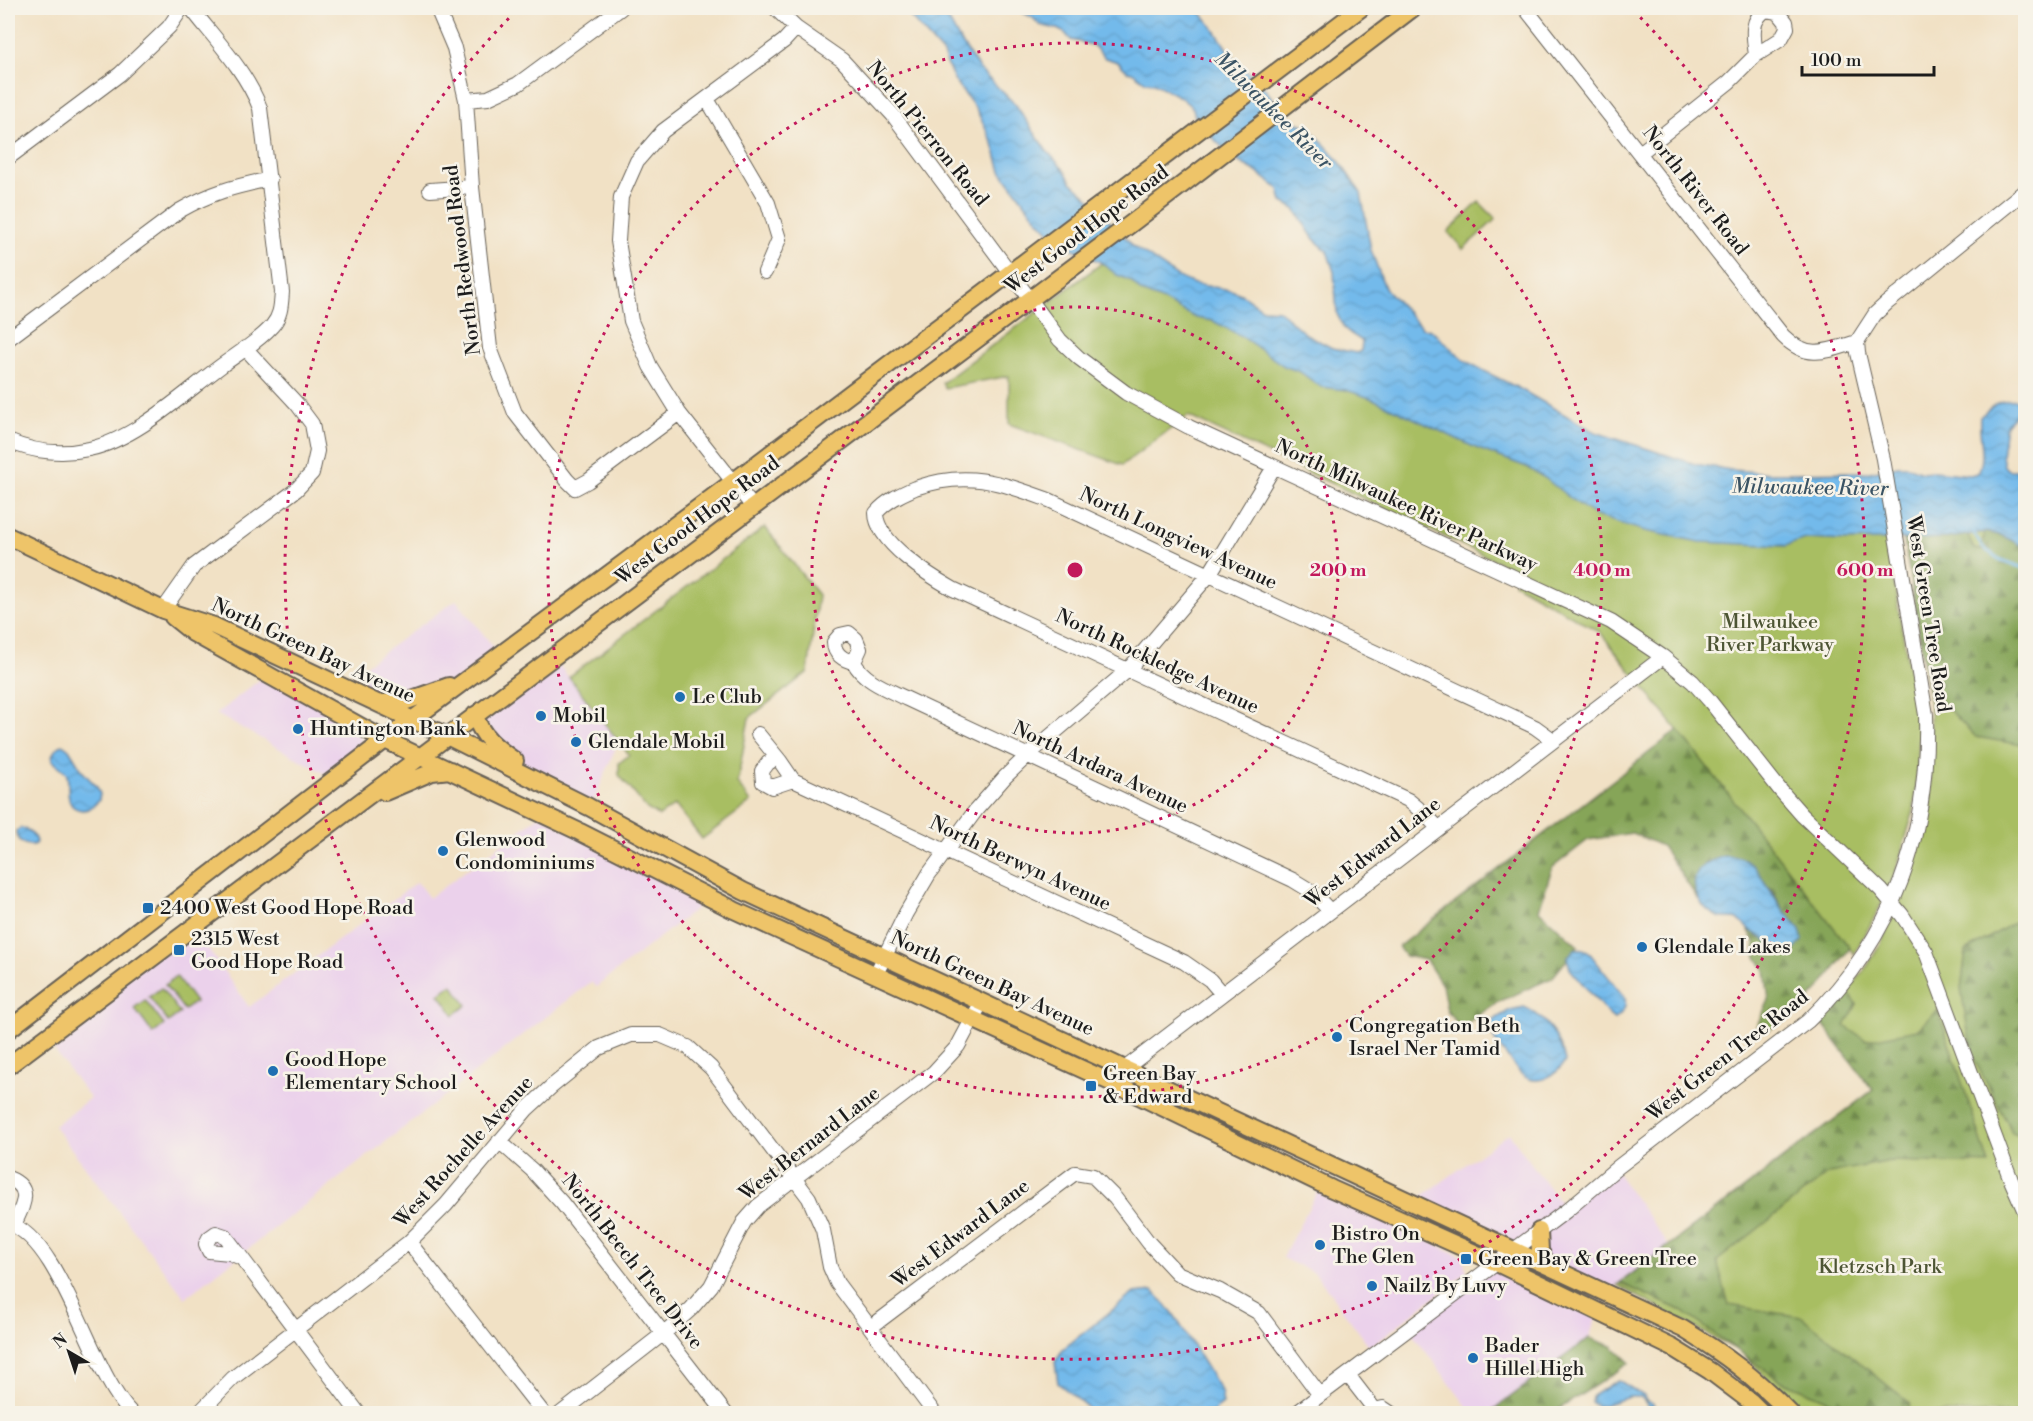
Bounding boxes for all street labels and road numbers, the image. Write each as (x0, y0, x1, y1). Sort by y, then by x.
street label: North Pierron Road (861, 56, 994, 212)
street label: North River Road (1637, 121, 1754, 261)
street label: West Good Hope Road (999, 160, 1175, 301)
street label: North Redwood Road (439, 163, 487, 357)
street label: North Milwaukee River Parkway (1271, 434, 1541, 578)
street label: West Good Hope Road (610, 451, 786, 592)
street label: North Longview Avenue (1075, 482, 1281, 596)
street label: West Green Tree Road (1900, 513, 1956, 715)
street label: North Green Bay Avenue (207, 593, 419, 709)
street label: North Rockledge Avenue (1051, 604, 1263, 720)
street label: North Ardara Avenue (1008, 716, 1192, 820)
street label: West Edward Lane (1299, 792, 1446, 915)
street label: North Berwyn Avenue (925, 811, 1115, 917)
street label: North Green Bay Avenue (886, 926, 1098, 1042)
street label: West Green Tree Road (1641, 985, 1815, 1128)
street label: West Rochelle Avenue (388, 1071, 539, 1234)
street label: West Bernard Lane (734, 1081, 885, 1207)
street label: North Beech Tree Drive (556, 1169, 708, 1355)
street label: West Edward Lane (886, 1174, 1035, 1294)

